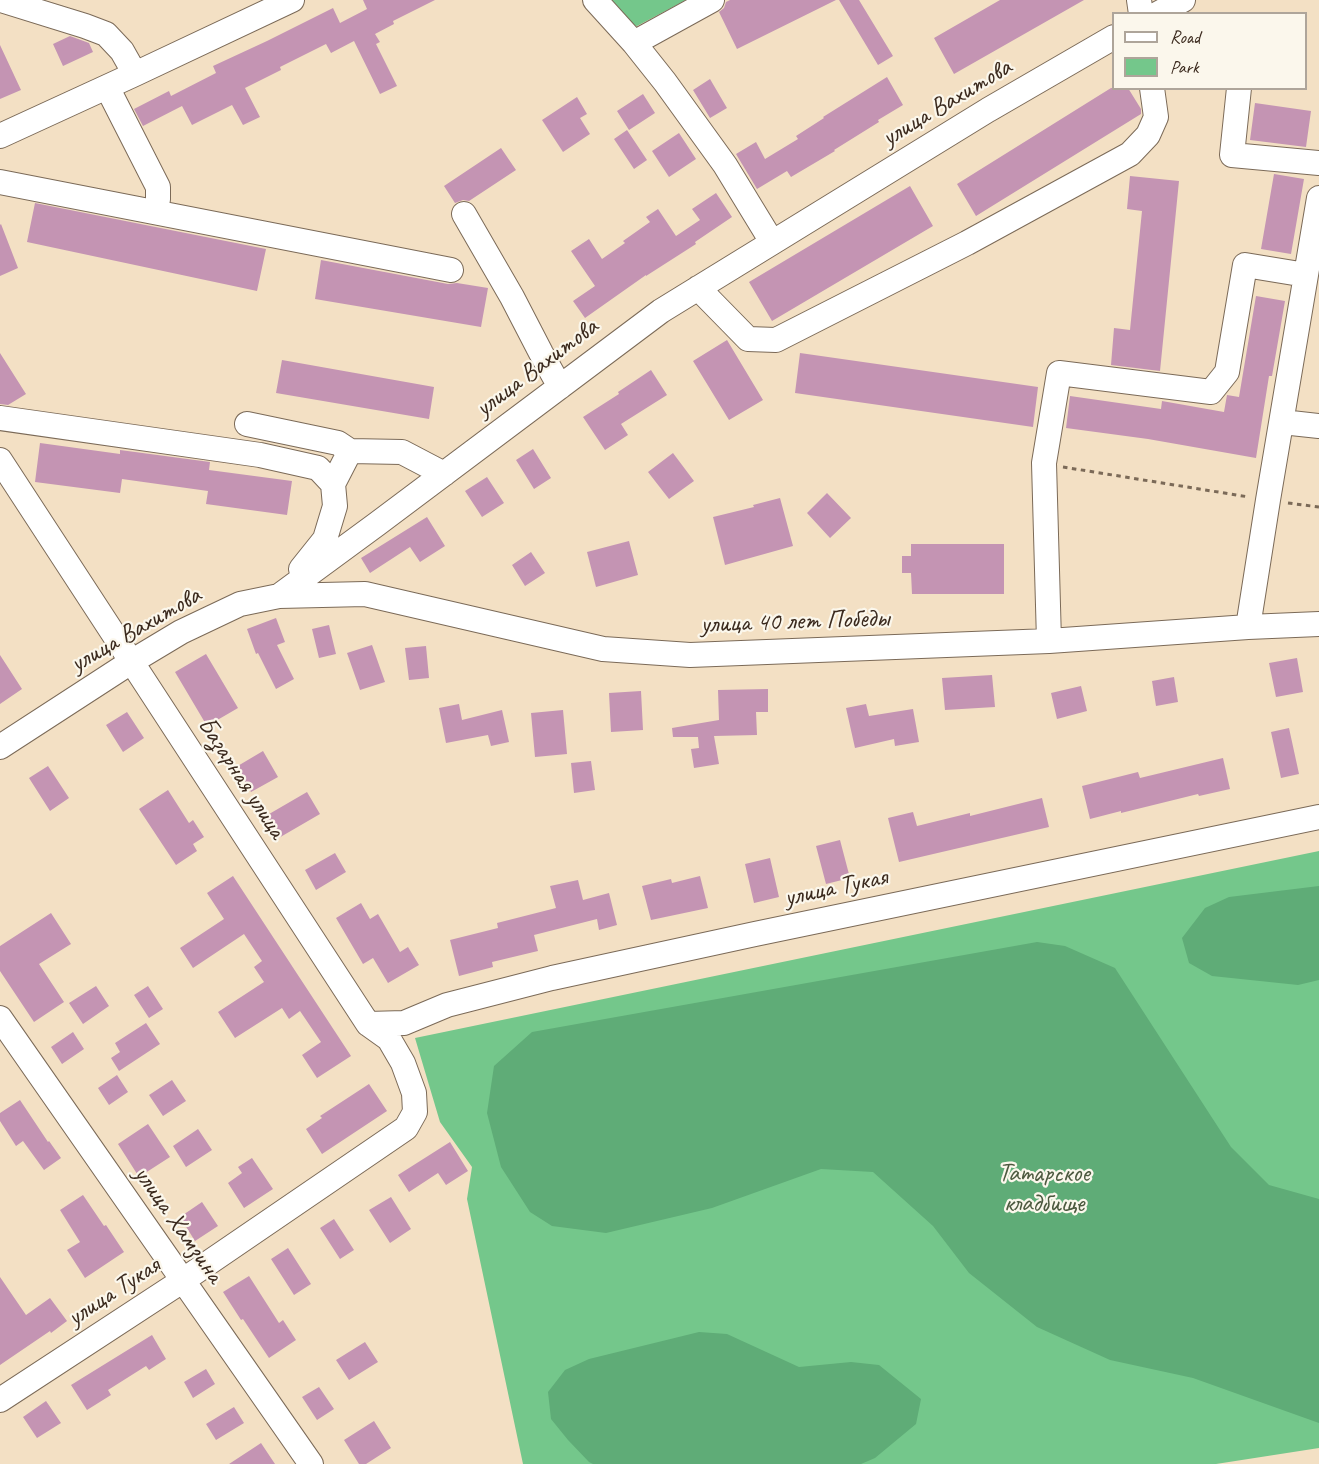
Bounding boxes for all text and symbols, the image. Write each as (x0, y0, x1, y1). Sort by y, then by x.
legend (1112, 12, 1307, 90)
text: Road (1170, 26, 1200, 48)
street label: улица Вахитова (877, 52, 1017, 154)
text: Park (1170, 56, 1199, 78)
street label: улица Вахитова (469, 312, 605, 424)
street label: улица Вахитова (65, 580, 207, 680)
street label: улица 40 лет Победы (700, 603, 890, 641)
street label: Базарная улица (190, 711, 292, 845)
street label: улица Тукая (782, 862, 890, 914)
park label: Татарское кладбище (998, 1158, 1090, 1220)
street label: улица Хамзина (126, 1160, 230, 1290)
street label: улица Тукая (62, 1250, 166, 1334)

